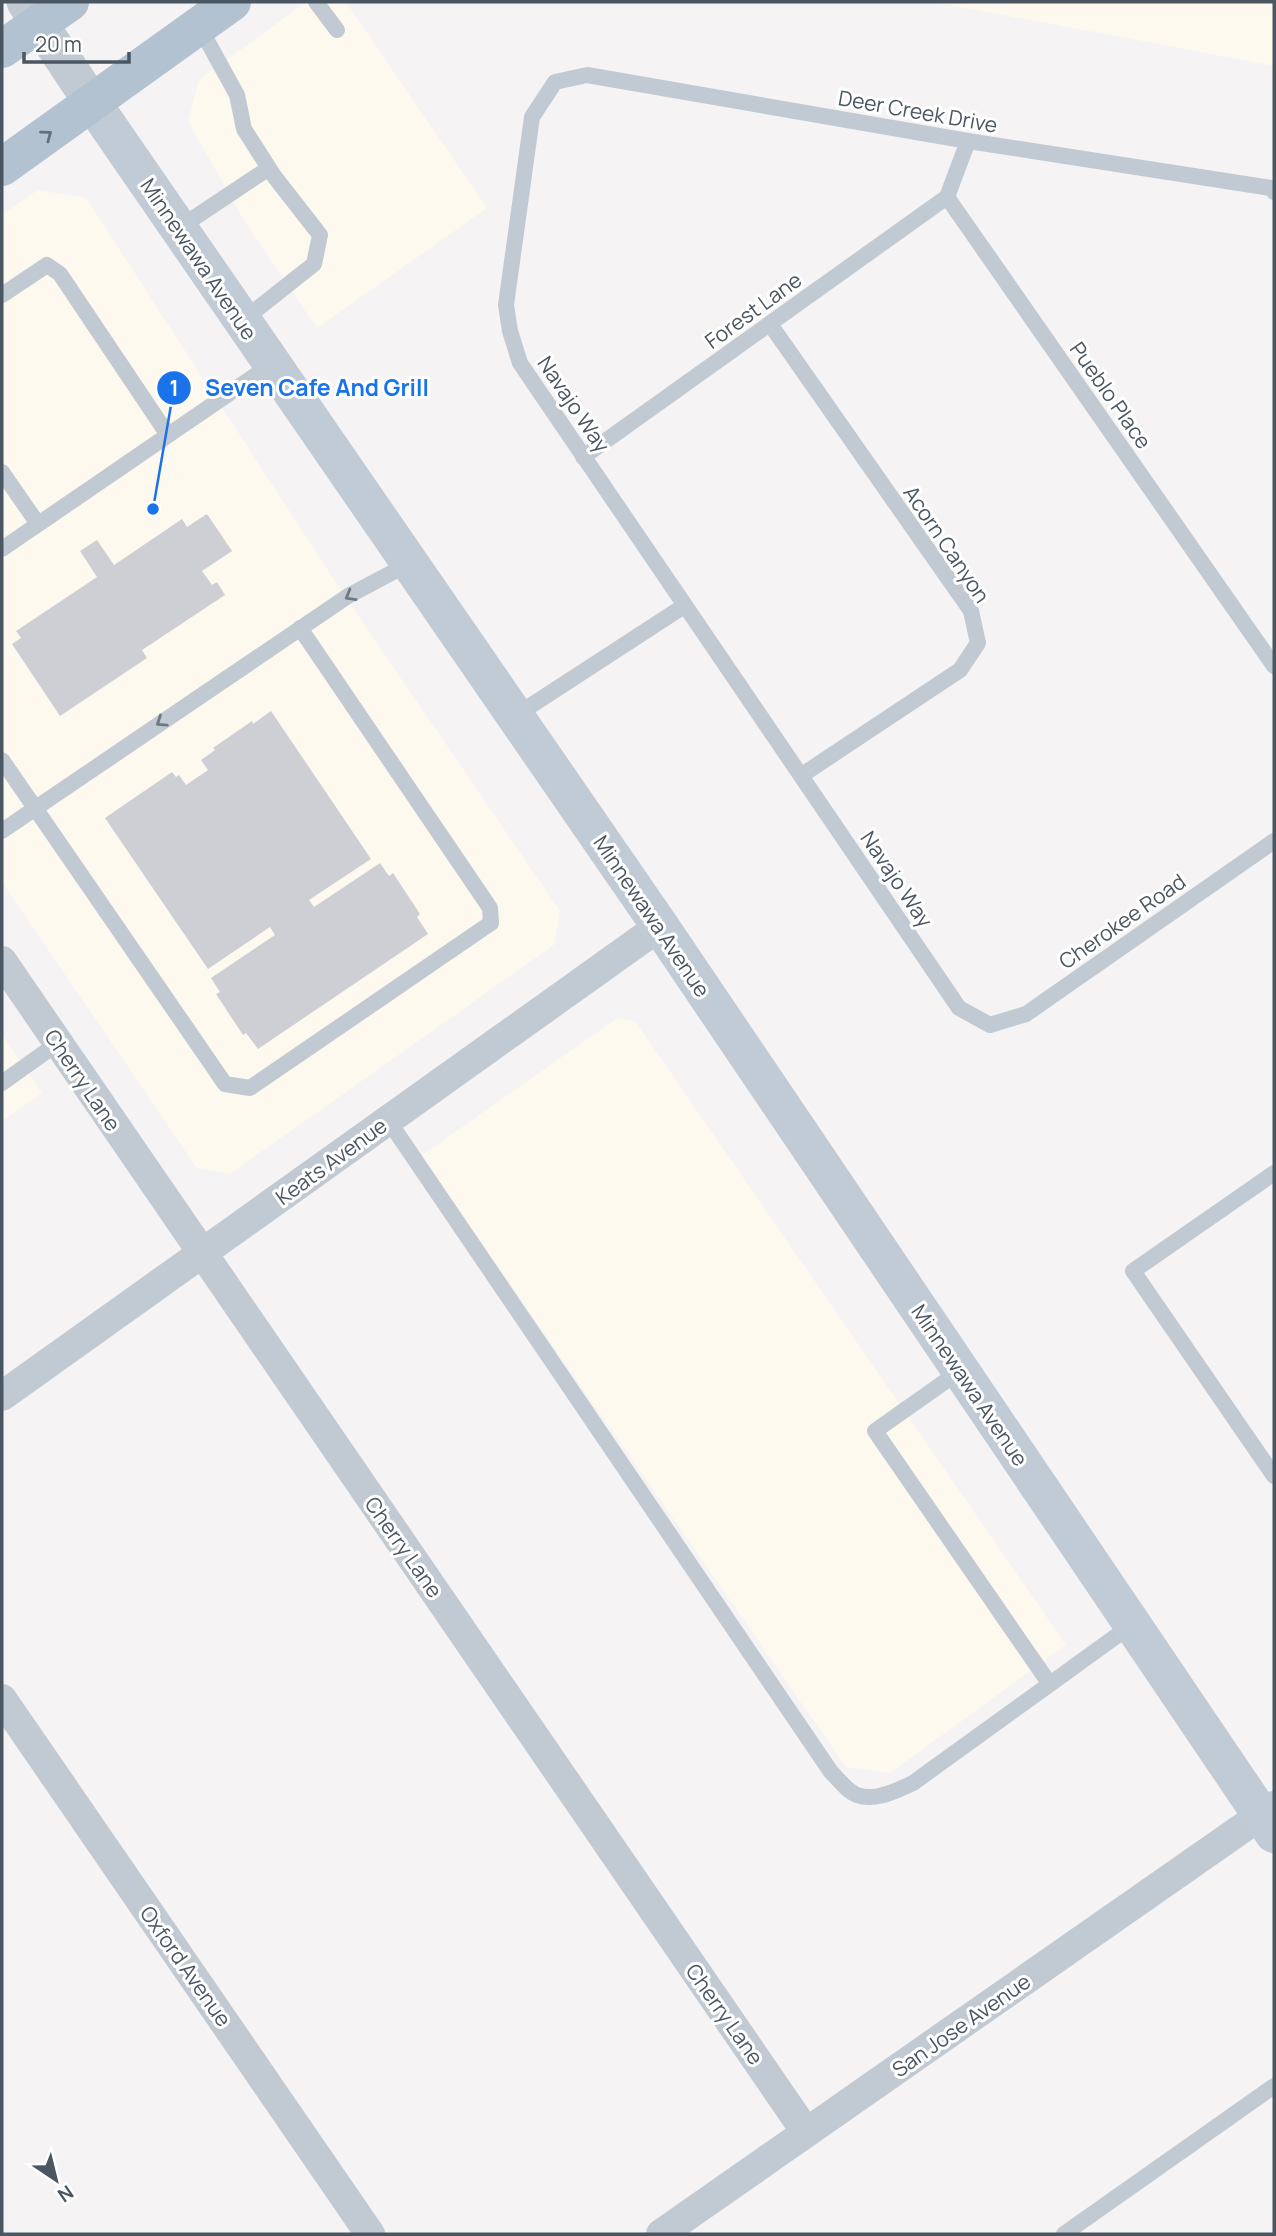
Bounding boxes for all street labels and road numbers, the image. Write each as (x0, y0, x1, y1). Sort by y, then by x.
street label: Deer Creek Drive (836, 83, 1000, 139)
street label: Minnewawa Avenue (134, 173, 264, 345)
street label: Forest Lane (699, 265, 807, 355)
street label: Pueblo Place (1064, 336, 1158, 454)
street label: Navajo Way (532, 351, 616, 457)
street label: Acorn Canyon (897, 480, 997, 608)
street label: Navajo Way (855, 826, 939, 932)
street label: Minnewawa Avenue (587, 830, 717, 1002)
street label: Cherokee Road (1053, 867, 1191, 975)
street label: Cherry Lane (39, 1024, 127, 1136)
street label: Keats Avenue (270, 1111, 392, 1211)
street label: Minnewawa Avenue (905, 1299, 1035, 1471)
street label: Cherry Lane (359, 1491, 449, 1603)
street label: Oxford Avenue (134, 1900, 238, 2032)
street label: Cherry Lane (680, 1958, 770, 2070)
street label: San Jose Avenue (886, 1967, 1036, 2083)

